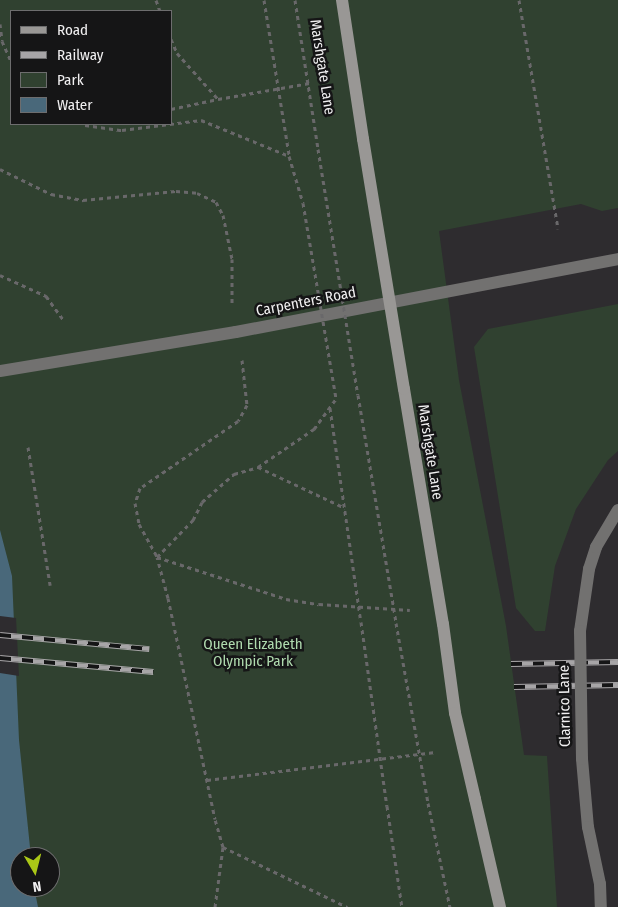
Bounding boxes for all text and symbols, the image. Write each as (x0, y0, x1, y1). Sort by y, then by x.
legend (10, 10, 172, 125)
street label: Marshgate Lane (306, 18, 338, 116)
text: Road (57, 21, 88, 39)
text: Railway (57, 46, 104, 64)
text: Park (57, 71, 84, 89)
text: Water (57, 96, 92, 114)
street label: Carpenters Road (254, 283, 358, 321)
street label: Marshgate Lane (414, 403, 446, 501)
park label: Queen Elizabeth Olympic Park (203, 635, 303, 670)
street label: Clarnico Lane (555, 665, 575, 747)
north arrow (10, 847, 60, 897)
text: N (32, 877, 42, 895)

